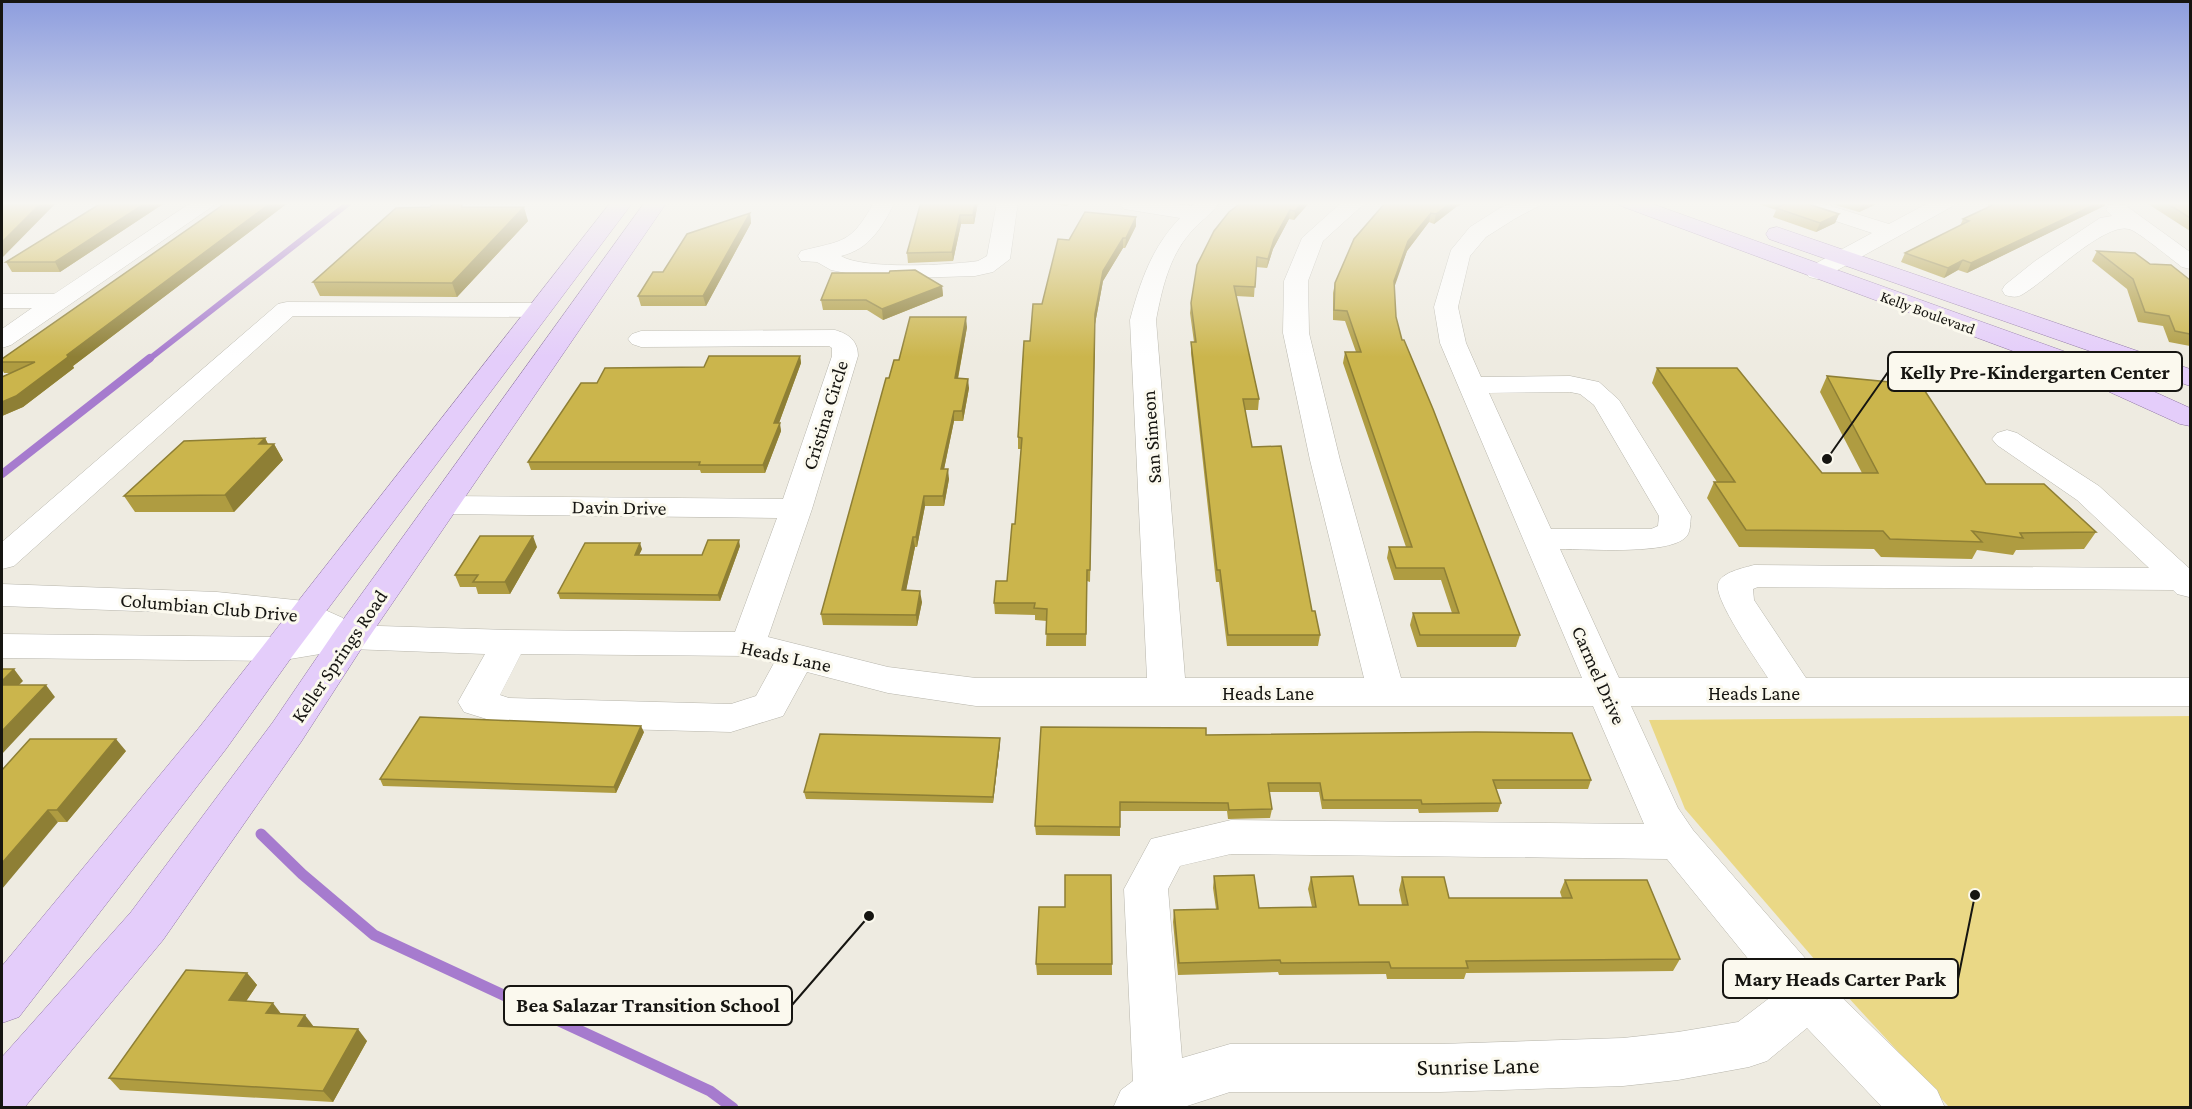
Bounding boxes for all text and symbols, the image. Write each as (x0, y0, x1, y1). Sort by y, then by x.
street label: Kelly Boulevard (1878, 287, 1978, 339)
callout: Kelly Pre-Kindergarten Center (1888, 352, 2182, 391)
street label: Cristina Circle (798, 357, 852, 473)
text: Kelly Pre-Kindergarten Center (1900, 360, 2171, 384)
street label: San Simeon (1137, 389, 1165, 484)
street label: Davin Drive (571, 495, 667, 519)
street label: Keller Springs Road (287, 585, 393, 727)
street label: Columbian Club Drive (119, 588, 299, 626)
street label: Carmel Drive (1568, 622, 1631, 728)
street label: Heads Lane (739, 636, 834, 676)
street label: Heads Lane (1222, 682, 1314, 704)
street label: Heads Lane (1708, 682, 1800, 704)
callout: Mary Heads Carter Park (1723, 959, 1958, 998)
text: Mary Heads Carter Park (1734, 967, 1946, 991)
callout: Bea Salazar Transition School (504, 986, 792, 1025)
text: Bea Salazar Transition School (516, 993, 780, 1017)
street label: Sunrise Lane (1416, 1051, 1540, 1080)

